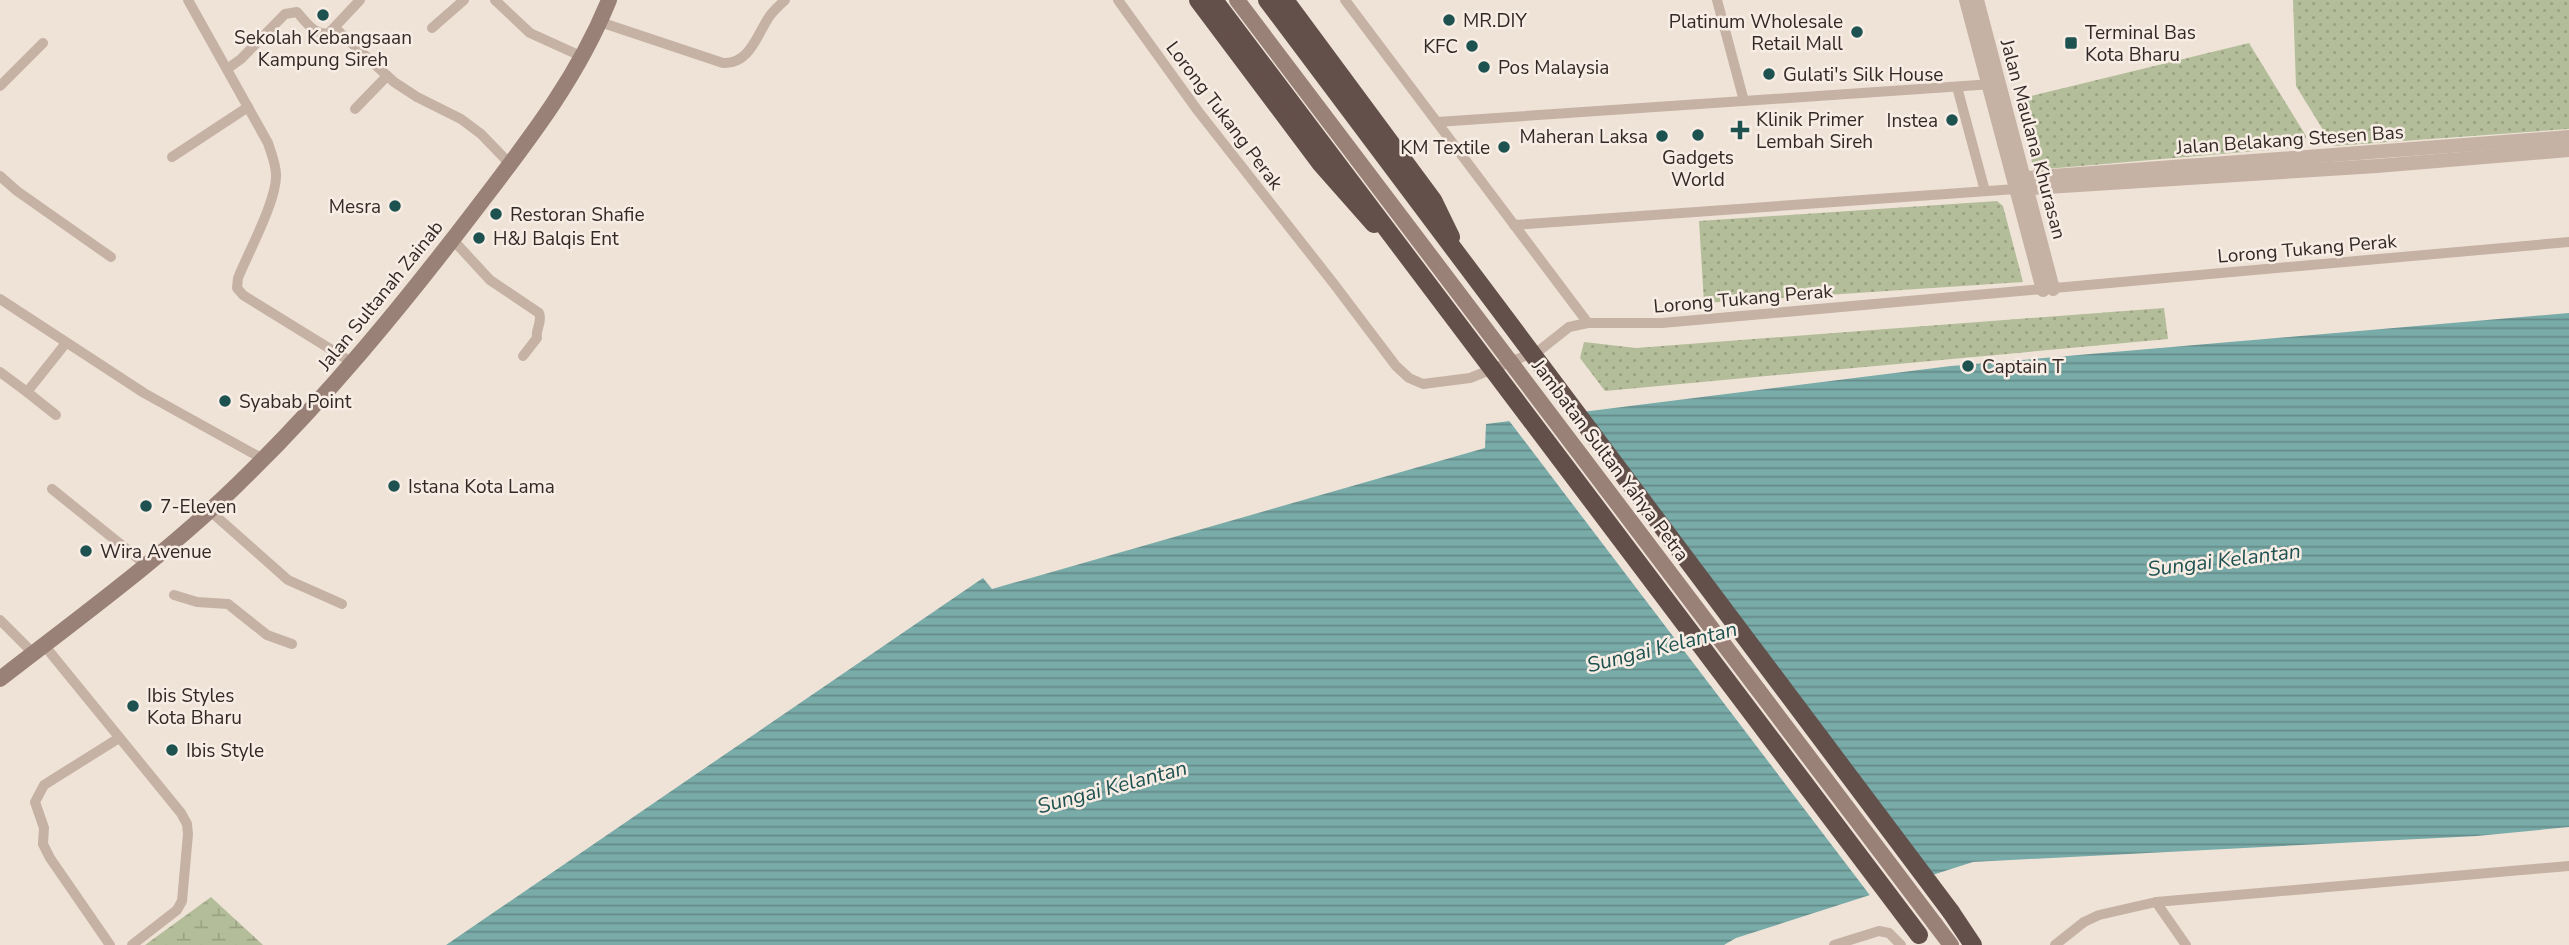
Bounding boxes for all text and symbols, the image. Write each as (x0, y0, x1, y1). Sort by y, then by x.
marker: Sekolah Kebangsaan Kampung Sireh (315, 7, 331, 23)
place label: MR.DIY (1463, 8, 1527, 34)
place label: Platinum Wholesale Retail Mall (1669, 9, 1843, 57)
marker: MR.DIY (1441, 12, 1457, 28)
place label: Terminal Bas Kota Bharu (2085, 20, 2196, 68)
marker: Platinum Wholesale Retail Mall (1849, 24, 1865, 40)
place label: Sekolah Kebangsaan Kampung Sireh (234, 25, 412, 73)
place label: KFC (1423, 34, 1458, 60)
street label: Jalan Maulana Khurasan (1994, 35, 2072, 242)
marker: Terminal Bas Kota Bharu (2063, 35, 2079, 51)
street label: Lorong Tukang Perak (1160, 36, 1289, 196)
marker: KFC (1464, 38, 1480, 54)
place label: Pos Malaysia (1498, 55, 1609, 81)
marker: Pos Malaysia (1476, 59, 1492, 75)
place label: Gulati's Silk House (1783, 62, 1943, 88)
marker: Gulati's Silk House (1761, 66, 1777, 82)
place label: Klinik Primer Lembah Sireh (1756, 107, 1873, 155)
place label: Instea (1887, 108, 1938, 134)
marker: Instea (1944, 112, 1960, 128)
street label: Jalan Belakang Stesen Bas (2175, 119, 2405, 161)
marker: Klinik Primer Lembah Sireh (1730, 120, 1750, 140)
place label: Maheran Laksa (1519, 124, 1648, 150)
marker: Gadgets World (1690, 127, 1706, 143)
marker: Maheran Laksa (1654, 128, 1670, 144)
place label: KM Textile (1400, 135, 1490, 161)
marker: KM Textile (1496, 139, 1512, 155)
place label: Gadgets World (1662, 145, 1734, 193)
place label: Mesra (329, 194, 381, 220)
marker: Mesra (387, 198, 403, 214)
place label: Restoran Shafie (510, 202, 645, 228)
marker: Restoran Shafie (488, 206, 504, 222)
street label: Jalan Sultanah Zainab (311, 215, 449, 377)
place label: H&J Balqis Ent (493, 226, 619, 252)
street label: Lorong Tukang Perak (2216, 228, 2398, 270)
marker: H&J Balqis Ent (471, 230, 487, 246)
street label: Lorong Tukang Perak (1652, 278, 1834, 320)
street label: Jambatan Sultan Yahya Petra (1525, 354, 1695, 567)
place label: Captain T (1982, 354, 2064, 380)
marker: Captain T (1960, 358, 1976, 374)
place label: Syabab Point (239, 389, 352, 415)
marker: Syabab Point (217, 393, 233, 409)
place label: Istana Kota Lama (408, 474, 555, 500)
marker: Istana Kota Lama (386, 478, 402, 494)
place label: 7-Eleven (160, 494, 237, 520)
marker: 7-Eleven (138, 498, 154, 514)
water label: Sungai Kelantan (2146, 537, 2302, 583)
place label: Wira Avenue (100, 539, 212, 565)
marker: Wira Avenue (78, 543, 94, 559)
water label: Sungai Kelantan (1584, 615, 1740, 679)
place label: Ibis Styles Kota Bharu (147, 683, 242, 731)
marker: Ibis Styles Kota Bharu (125, 698, 141, 714)
place label: Ibis Style (186, 738, 264, 764)
marker: Ibis Style (164, 742, 180, 758)
water label: Sungai Kelantan (1034, 754, 1190, 820)

